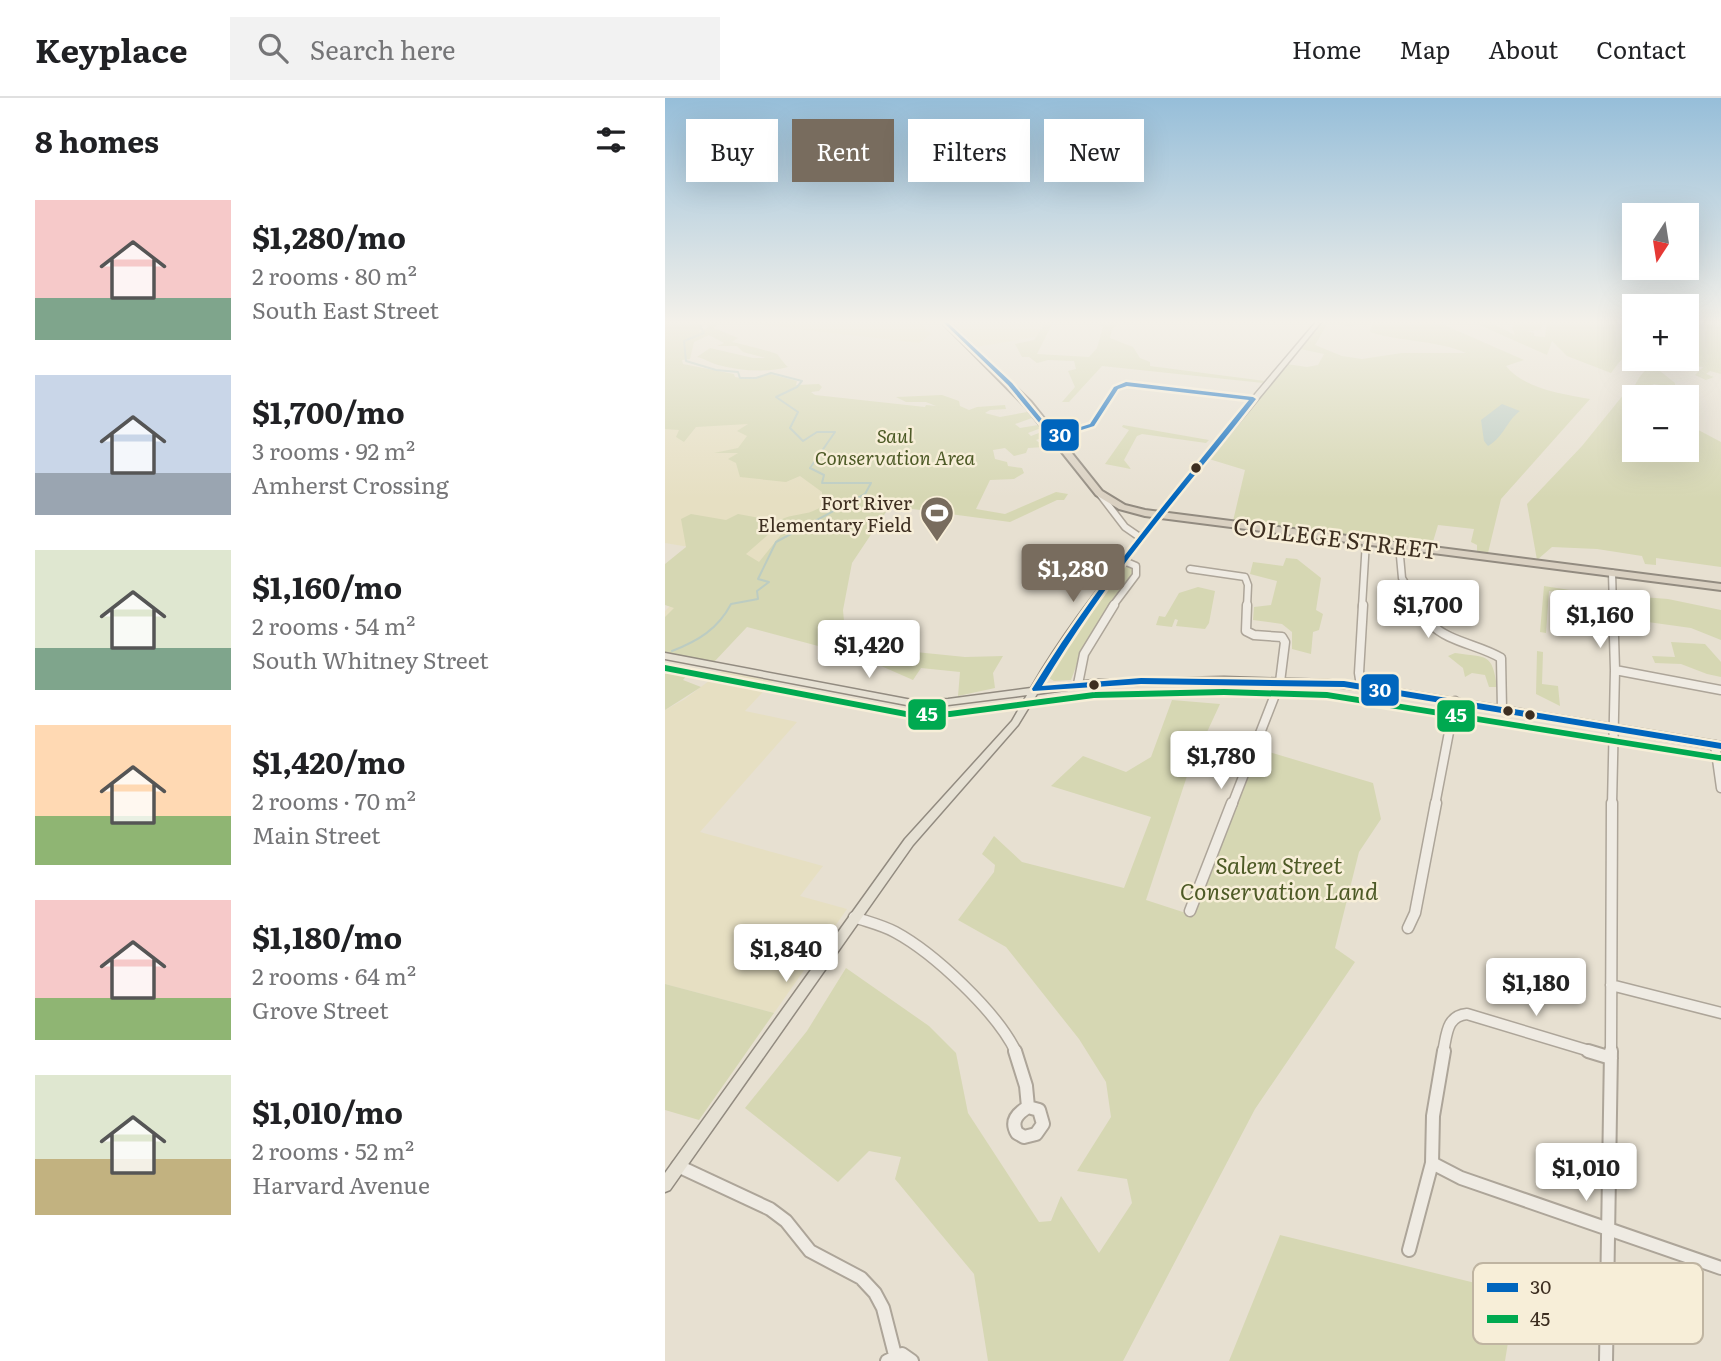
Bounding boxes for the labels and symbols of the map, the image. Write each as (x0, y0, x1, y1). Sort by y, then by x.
north arrow (1622, 203, 1699, 280)
line badge: 30 (1040, 418, 1080, 452)
text: 30 (1049, 420, 1071, 448)
park label: Saul Conservation Area (815, 421, 975, 471)
unlabelled marker (1189, 461, 1203, 475)
place label: Fort River Elementary Field (758, 488, 912, 538)
sports icon: Fort River Elementary Field (918, 494, 956, 543)
street label: COLLEGE STREET (1232, 508, 1440, 566)
pin: $1,280 (1016, 545, 1130, 604)
pin: $1,700 (1371, 580, 1485, 640)
pin: $1,160 (1543, 590, 1657, 650)
pin: $1,420 (812, 620, 926, 680)
line badge: 30 (1360, 673, 1400, 707)
text: 30 (1369, 675, 1391, 703)
unlabelled marker (1087, 678, 1101, 692)
line badge: 45 (907, 698, 947, 731)
text: 45 (916, 699, 938, 727)
line badge: 45 (1436, 699, 1476, 733)
text: 45 (1445, 700, 1467, 728)
unlabelled marker (1501, 704, 1515, 718)
unlabelled marker (1523, 708, 1537, 722)
pin: $1,780 (1164, 732, 1278, 791)
park label: Salem Street Conservation Land (1180, 847, 1379, 907)
pin: $1,840 (729, 924, 843, 984)
pin: $1,180 (1479, 958, 1593, 1018)
pin: $1,010 (1529, 1144, 1643, 1203)
legend (1473, 1263, 1703, 1344)
text: 30 (1530, 1272, 1551, 1300)
text: 45 (1530, 1304, 1550, 1332)

